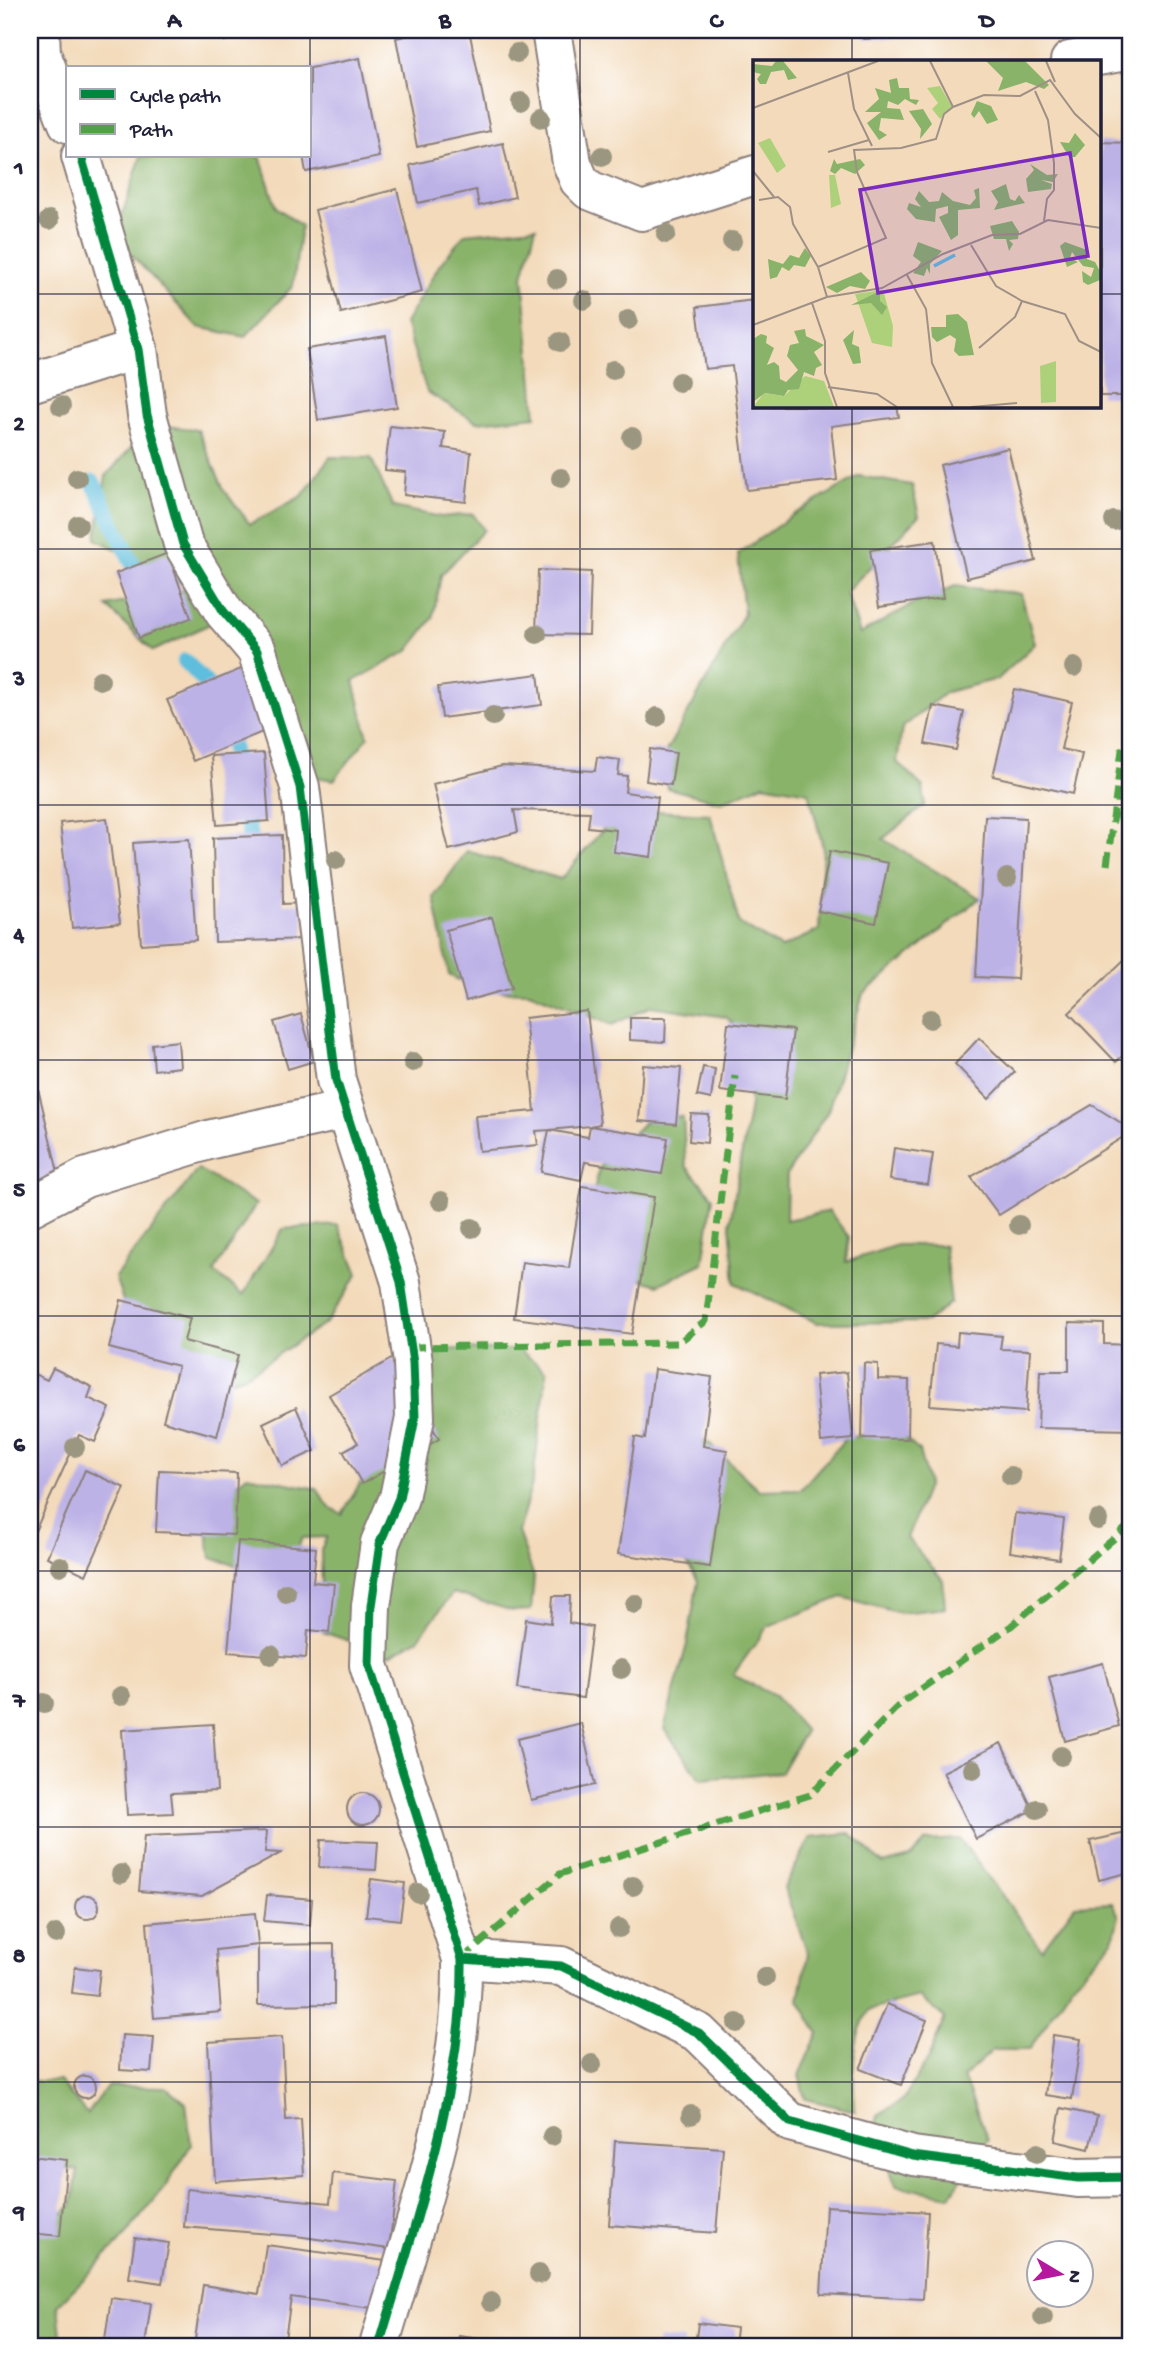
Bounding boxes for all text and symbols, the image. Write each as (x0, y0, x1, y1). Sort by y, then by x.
text: A (166, 9, 182, 36)
text: B (438, 9, 452, 36)
text: C (710, 9, 725, 36)
text: D (978, 9, 996, 36)
inset map (753, 60, 1102, 408)
legend (66, 66, 312, 158)
text: Cycle path (130, 86, 221, 111)
text: Path (129, 120, 173, 145)
text: 1 (13, 156, 24, 183)
text: 2 (13, 412, 25, 439)
text: 3 (12, 667, 25, 694)
text: 4 (13, 923, 25, 950)
text: 5 (13, 1178, 25, 1205)
text: 6 (13, 1433, 26, 1460)
text: 7 (12, 1689, 26, 1716)
text: 8 (13, 1944, 26, 1971)
text: 9 (12, 2200, 25, 2227)
north arrow (1024, 2240, 1094, 2310)
text: N (1061, 2268, 1086, 2284)

